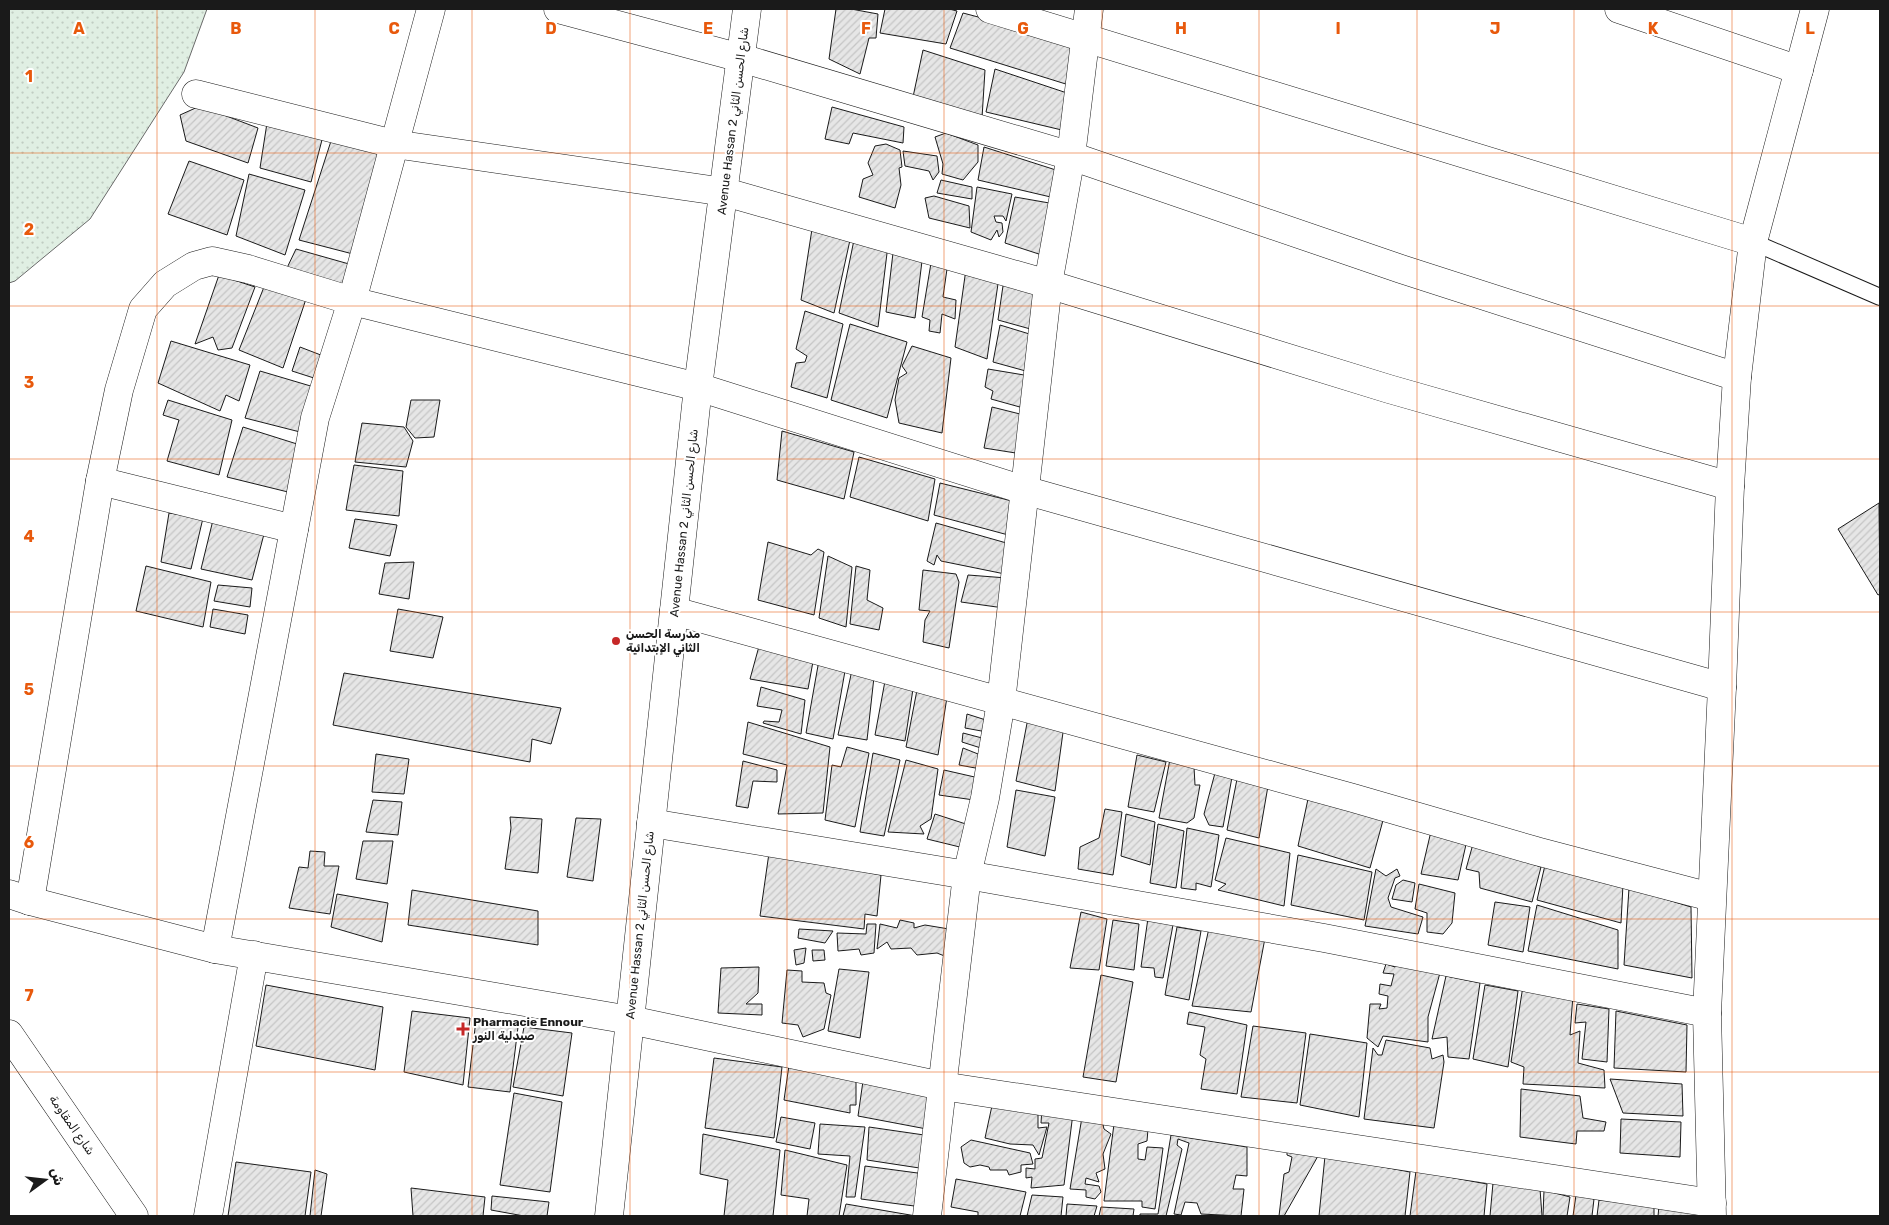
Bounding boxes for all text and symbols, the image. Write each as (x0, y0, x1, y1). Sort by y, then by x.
text: A (73, 19, 85, 38)
text: B (230, 19, 242, 38)
text: C (388, 19, 400, 38)
text: D (545, 19, 557, 38)
text: E (703, 19, 713, 38)
text: F (861, 19, 871, 38)
text: G (1017, 19, 1029, 38)
text: H (1175, 19, 1187, 38)
text: I (1335, 19, 1341, 38)
text: J (1490, 19, 1500, 38)
text: K (1648, 19, 1659, 38)
text: L (1805, 19, 1815, 38)
street label: Avenue Hassan 2 شارع الحسن الثاني (715, 26, 753, 216)
text: 1 (25, 67, 33, 86)
text: 2 (24, 220, 34, 239)
text: 3 (24, 373, 34, 392)
street label: Avenue Hassan 2 شارع الحسن الثاني (667, 428, 703, 618)
text: 4 (24, 527, 35, 546)
place label: مدرسة الحسن الثاني الإبتدائية (626, 627, 700, 657)
marker: مدرسة الحسن الثاني الإبتدائية (610, 635, 622, 647)
text: 5 (24, 680, 34, 699)
street label: Avenue Hassan 2 شارع الحسن الثاني (623, 830, 659, 1020)
text: 6 (24, 833, 34, 852)
text: 7 (24, 986, 34, 1005)
place label: Pharmacie Ennour صيدلية النور (472, 1015, 584, 1043)
marker: Pharmacie Ennour صيدلية النور (457, 1023, 469, 1035)
street label: شارع المقاومة (45, 1092, 98, 1159)
north arrow (20, 1155, 70, 1205)
text: ش (47, 1166, 68, 1188)

